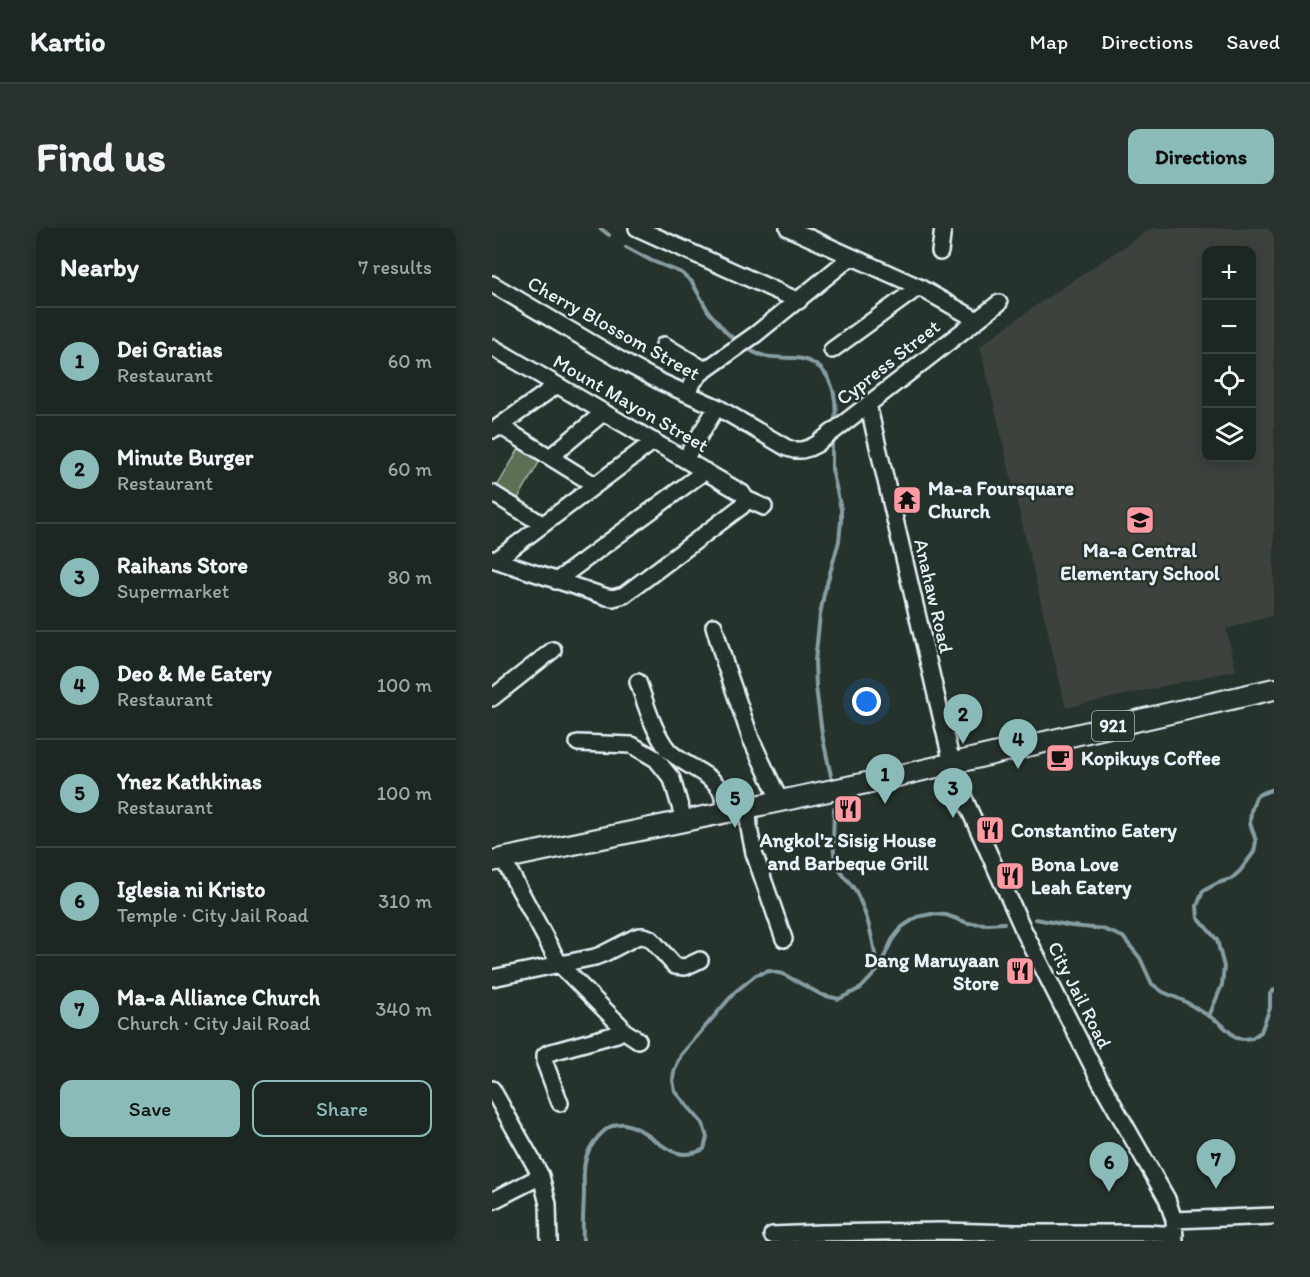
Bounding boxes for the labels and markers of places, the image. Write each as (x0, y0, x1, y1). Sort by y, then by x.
place label: Ma-a Foursquare Church (928, 476, 1074, 523)
temple icon: Ma-a Foursquare Church (891, 484, 923, 516)
school or university icon: Ma-a Central Elementary School (1124, 504, 1156, 536)
place label: Ma-a Central Elementary School (1060, 538, 1220, 586)
pin: 2 (944, 694, 982, 744)
pin: 4 (998, 720, 1038, 769)
cafe icon: Kopikuys Coffee (1044, 742, 1076, 774)
place label: Kopikuys Coffee (1081, 746, 1221, 771)
pin: 1 (866, 754, 904, 804)
pin: 3 (934, 768, 972, 818)
pin: 5 (716, 778, 754, 828)
restaurant icon: Angkol'z Sisig House and Barbeque Grill (832, 793, 864, 825)
restaurant icon: Constantino Eatery (974, 814, 1006, 846)
place label: Constantino Eatery (1011, 818, 1177, 843)
place label: Angkol'z Sisig House and Barbeque Grill (759, 828, 937, 876)
place label: Bona Love Leah Eatery (1031, 852, 1132, 900)
restaurant icon: Bona Love Leah Eatery (994, 860, 1026, 892)
place label: Dang Maruyaan Store (864, 948, 999, 995)
restaurant icon: Dang Maruyaan Store (1004, 955, 1036, 987)
pin: 7 (1196, 1140, 1236, 1189)
pin: 6 (1090, 1142, 1128, 1192)

